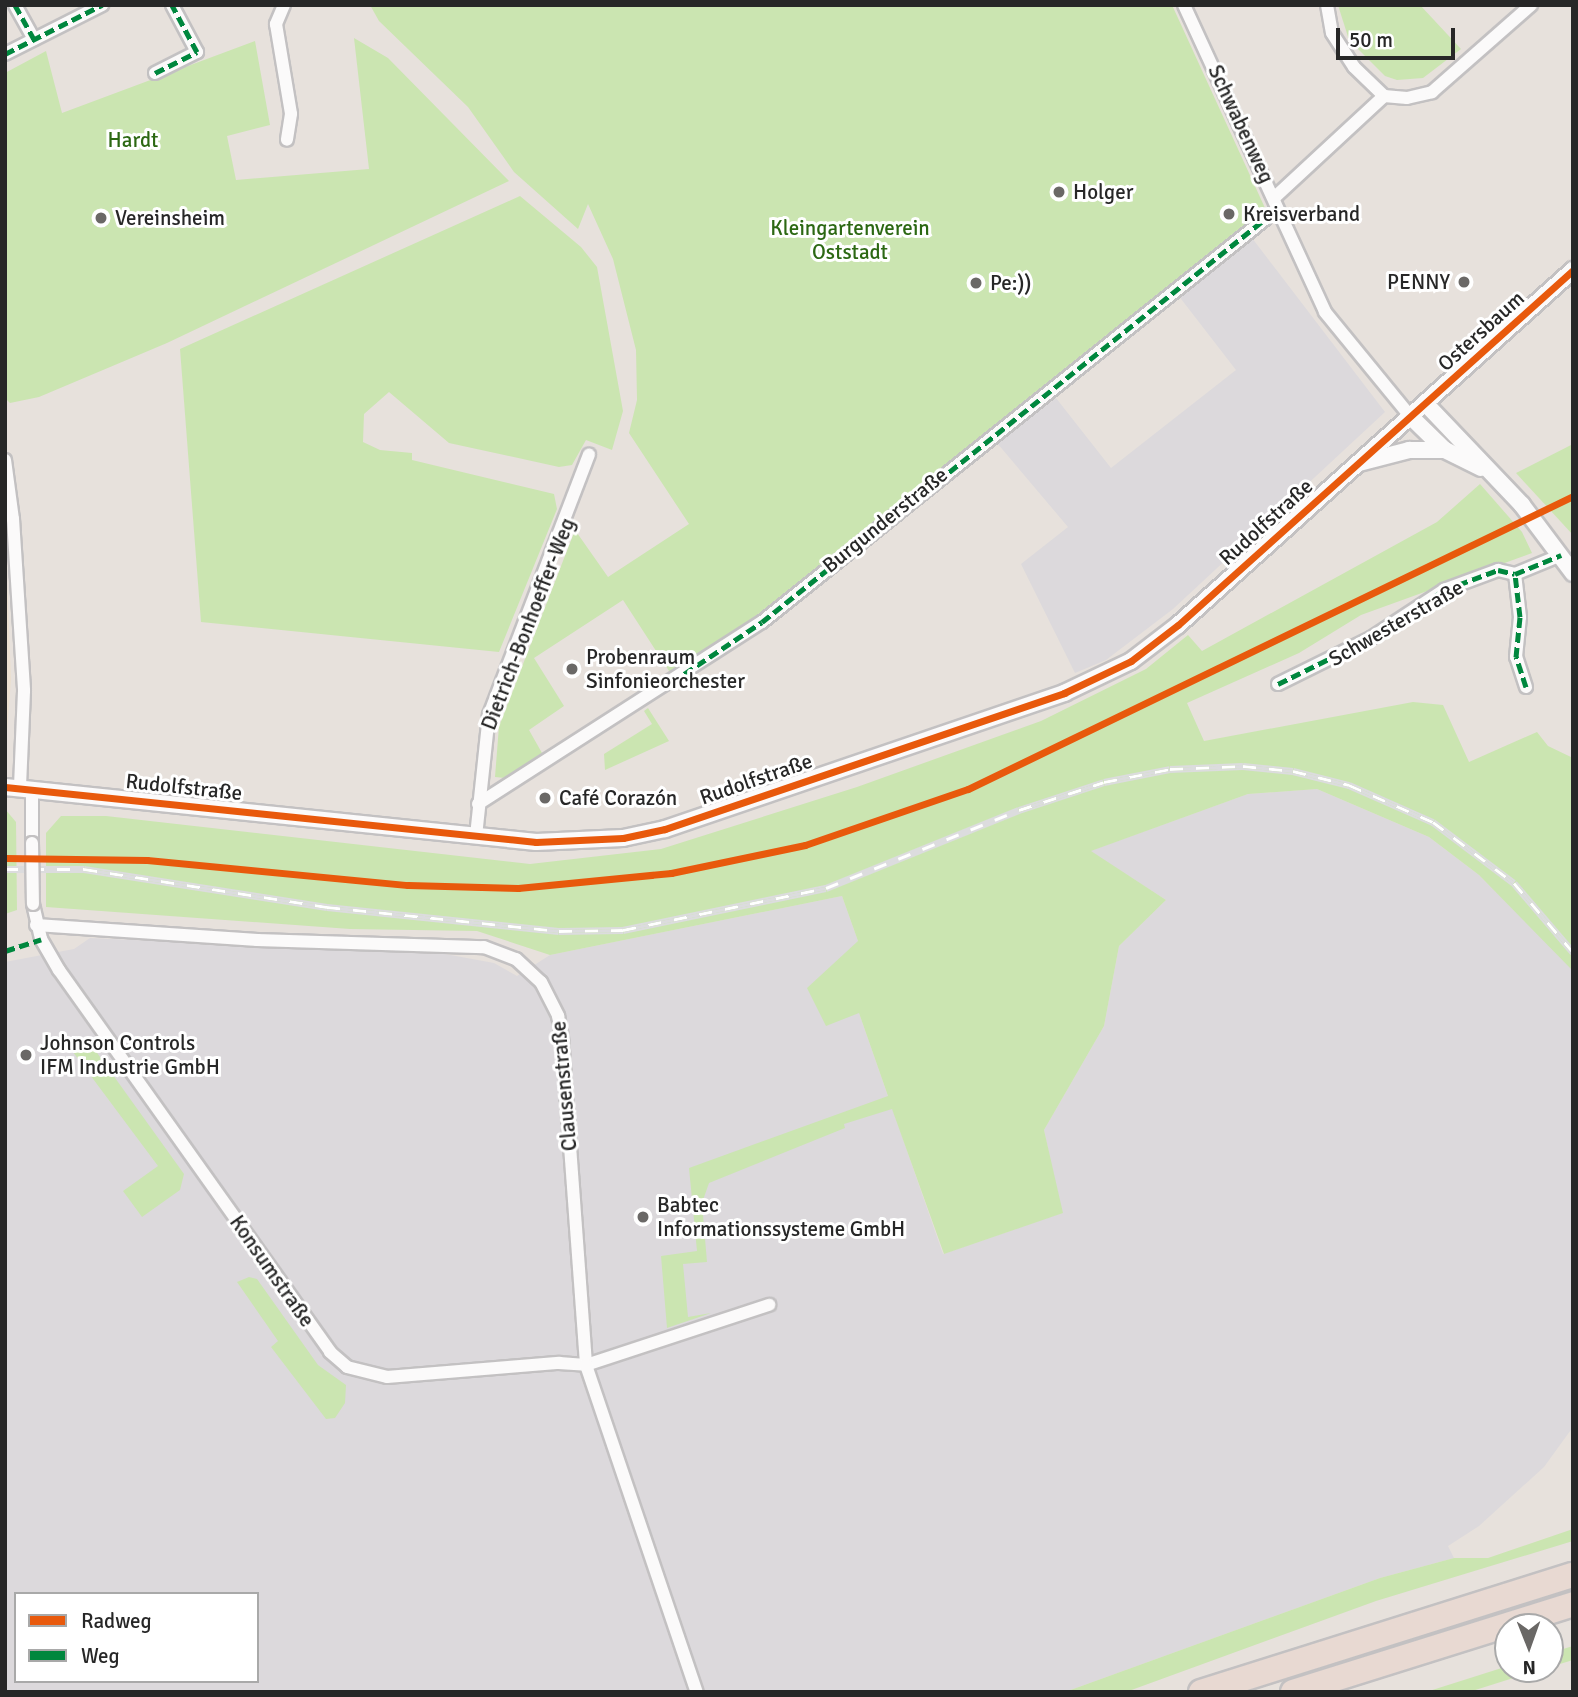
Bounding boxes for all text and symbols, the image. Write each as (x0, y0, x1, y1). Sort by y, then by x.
scale bar (1340, 14, 1459, 58)
text: 50 m (1349, 27, 1393, 53)
street label: Schwabenweg (1203, 61, 1279, 187)
park label: Hardt (108, 127, 158, 153)
place label: Holger (1073, 179, 1133, 205)
marker: Holger (1051, 184, 1067, 200)
place label: Kreisverband (1243, 201, 1360, 227)
place label: Vereinsheim (115, 205, 225, 231)
marker: Kreisverband (1221, 206, 1237, 222)
marker: Vereinsheim (93, 210, 109, 226)
park label: Kleingartenverein Oststadt (770, 215, 930, 265)
place label: PENNY (1387, 269, 1450, 295)
place label: Pe:)) (990, 270, 1031, 296)
marker: PENNY (1456, 274, 1472, 290)
marker: Pe:)) (968, 275, 984, 291)
street label: Ostersbaum (1433, 286, 1529, 376)
street label: Burgunderstraße (817, 462, 953, 578)
street label: Rudolfstraße (1214, 473, 1318, 571)
street label: Dietrich-Bonhoeffer-Weg (476, 514, 580, 734)
street label: Schwesterstraße (1324, 574, 1468, 672)
place label: Probenraum Sinfonieorchester (586, 644, 745, 694)
marker: Probenraum Sinfonieorchester (564, 661, 580, 677)
street label: Rudolfstraße (696, 748, 816, 810)
street label: Rudolfstraße (124, 768, 244, 806)
place label: Café Corazón (559, 785, 677, 811)
marker: Café Corazón (537, 790, 553, 806)
street label: Clausenstraße (546, 1020, 582, 1152)
place label: Johnson Controls IFM Industrie GmbH (40, 1030, 220, 1080)
marker: Johnson Controls IFM Industrie GmbH (18, 1047, 34, 1063)
place label: Babtec Informationssysteme GmbH (657, 1192, 905, 1242)
marker: Babtec Informationssysteme GmbH (635, 1209, 651, 1225)
street label: Konsumstraße (224, 1210, 320, 1332)
legend (14, 1592, 259, 1683)
text: Radweg (81, 1608, 152, 1634)
north arrow (1494, 1613, 1564, 1683)
text: Weg (81, 1643, 120, 1669)
text: N (1523, 1655, 1536, 1679)

